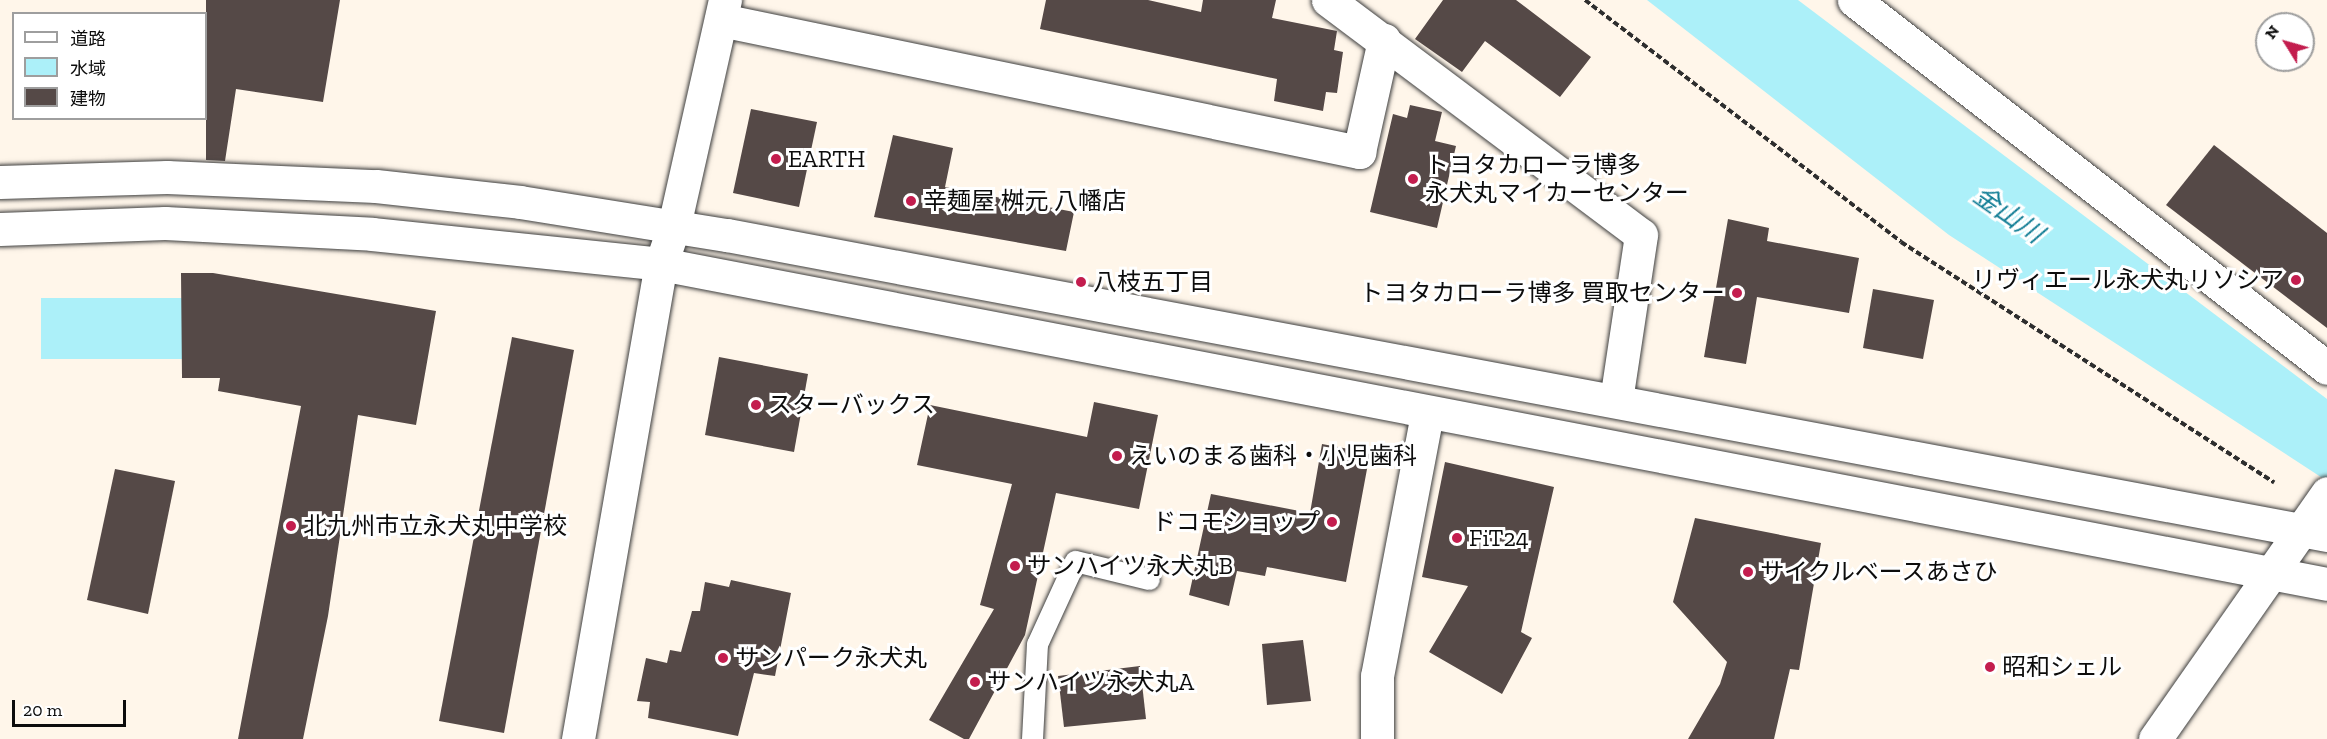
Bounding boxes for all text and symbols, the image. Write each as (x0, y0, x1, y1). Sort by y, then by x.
legend (12, 12, 207, 120)
north arrow (2255, 12, 2315, 72)
text: N (2261, 21, 2283, 43)
text: 道路 (70, 28, 106, 50)
text: 水域 (70, 58, 106, 80)
text: 建物 (70, 88, 106, 110)
place label: EARTH (788, 145, 865, 173)
place label: トヨタカローラ博多 永犬丸マイカーセンター (1425, 151, 1689, 207)
marker: EARTH (769, 152, 783, 166)
marker: トヨタカローラ博多 永犬丸マイカーセンター (1406, 172, 1420, 186)
water label: 金山川 (1967, 180, 2049, 250)
place label: 辛麺屋 桝元 八幡店 (923, 187, 1126, 215)
marker: 辛麺屋 桝元 八幡店 (904, 194, 918, 208)
place label: リヴィエール永犬丸リソシア (1972, 266, 2284, 294)
place label: 八枝五丁目 (1093, 268, 1213, 296)
marker: リヴィエール永犬丸リソシア (2289, 273, 2303, 287)
marker: 八枝五丁目 (1074, 275, 1088, 289)
place label: トヨタカローラ博多 買取センター (1360, 279, 1725, 307)
marker: トヨタカローラ博多 買取センター (1730, 286, 1744, 300)
place label: スターバックス (768, 391, 936, 419)
marker: スターバックス (749, 398, 763, 412)
place label: えいのまる歯科・小児歯科 (1129, 442, 1417, 470)
marker: えいのまる歯科・小児歯科 (1110, 449, 1124, 463)
place label: ドコモショップ (1152, 508, 1320, 536)
place label: 北九州市立永犬丸中学校 (303, 512, 567, 540)
marker: ドコモショップ (1325, 515, 1339, 529)
marker: 北九州市立永犬丸中学校 (284, 519, 298, 533)
place label: FiT24 (1469, 524, 1529, 552)
marker: FiT24 (1450, 531, 1464, 545)
place label: サンハイツ永犬丸B (1027, 552, 1233, 580)
place label: サイクルベースあさひ (1760, 558, 2000, 586)
marker: サンハイツ永犬丸B (1008, 559, 1022, 573)
marker: サイクルベースあさひ (1741, 565, 1755, 579)
place label: サンパーク永犬丸 (735, 644, 927, 672)
marker: サンパーク永犬丸 (716, 651, 730, 665)
place label: 昭和シェル (2002, 653, 2122, 681)
marker: 昭和シェル (1983, 660, 1997, 674)
place label: サンハイツ永犬丸A (987, 668, 1195, 696)
marker: サンハイツ永犬丸A (968, 675, 982, 689)
scale bar (15, 688, 129, 726)
text: 20 m (23, 699, 62, 721)

